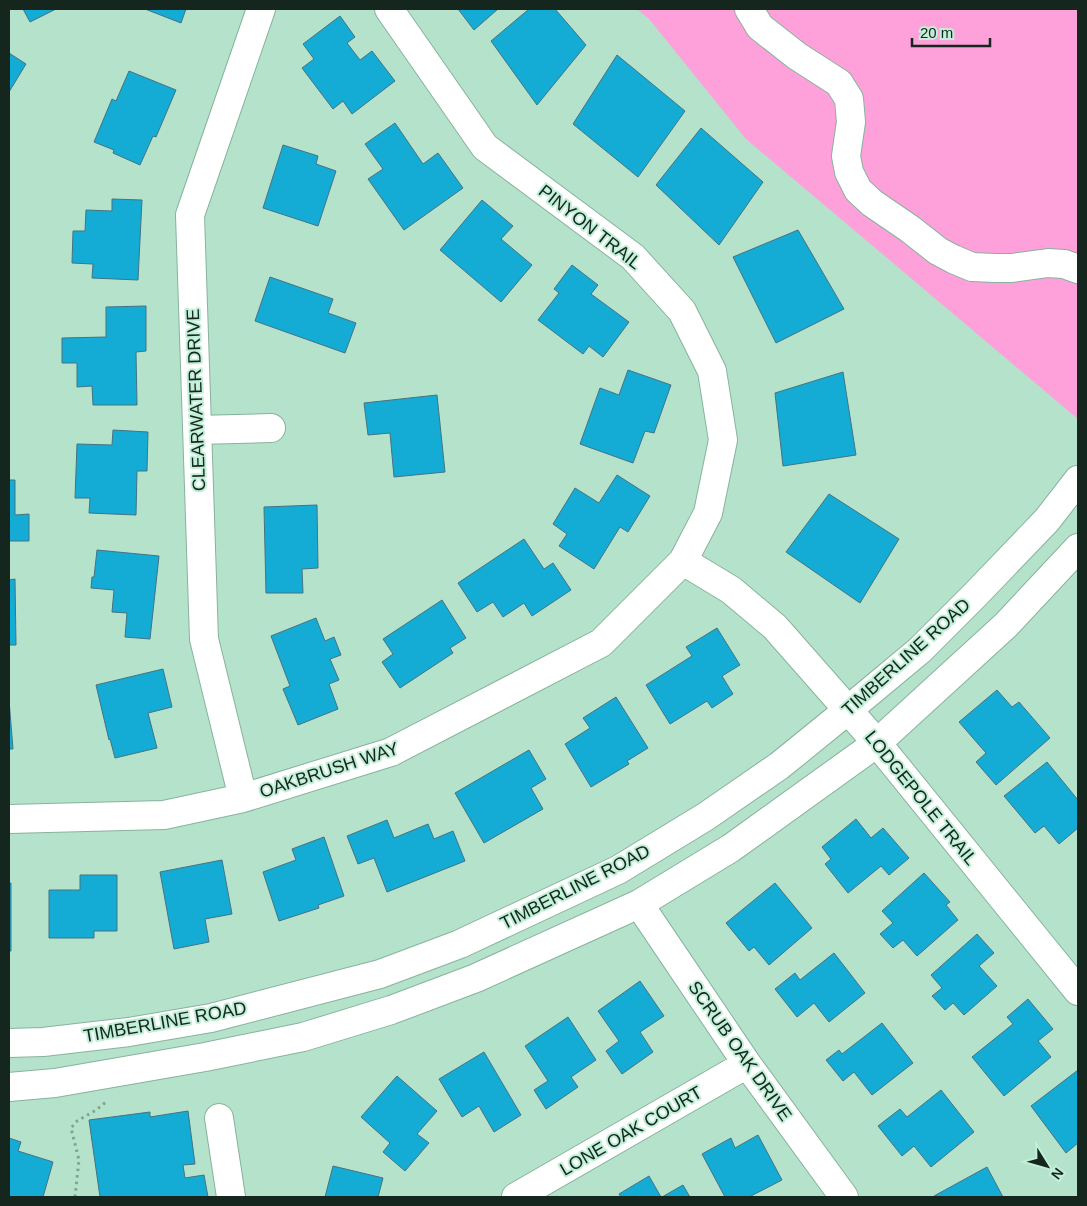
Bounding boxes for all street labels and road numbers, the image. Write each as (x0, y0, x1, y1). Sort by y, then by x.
street label: PINYON TRAIL (535, 181, 645, 273)
street label: CLEARWATER DRIVE (183, 308, 209, 492)
street label: TIMBERLINE ROAD (838, 594, 974, 720)
street label: LODGEPOLE TRAIL (861, 727, 981, 869)
street label: OAKBRUSH WAY (257, 738, 401, 802)
street label: TIMBERLINE ROAD (497, 841, 653, 933)
street label: SCRUB OAK DRIVE (684, 977, 796, 1125)
street label: TIMBERLINE ROAD (82, 998, 248, 1046)
street label: LONE OAK COURT (556, 1082, 706, 1180)

